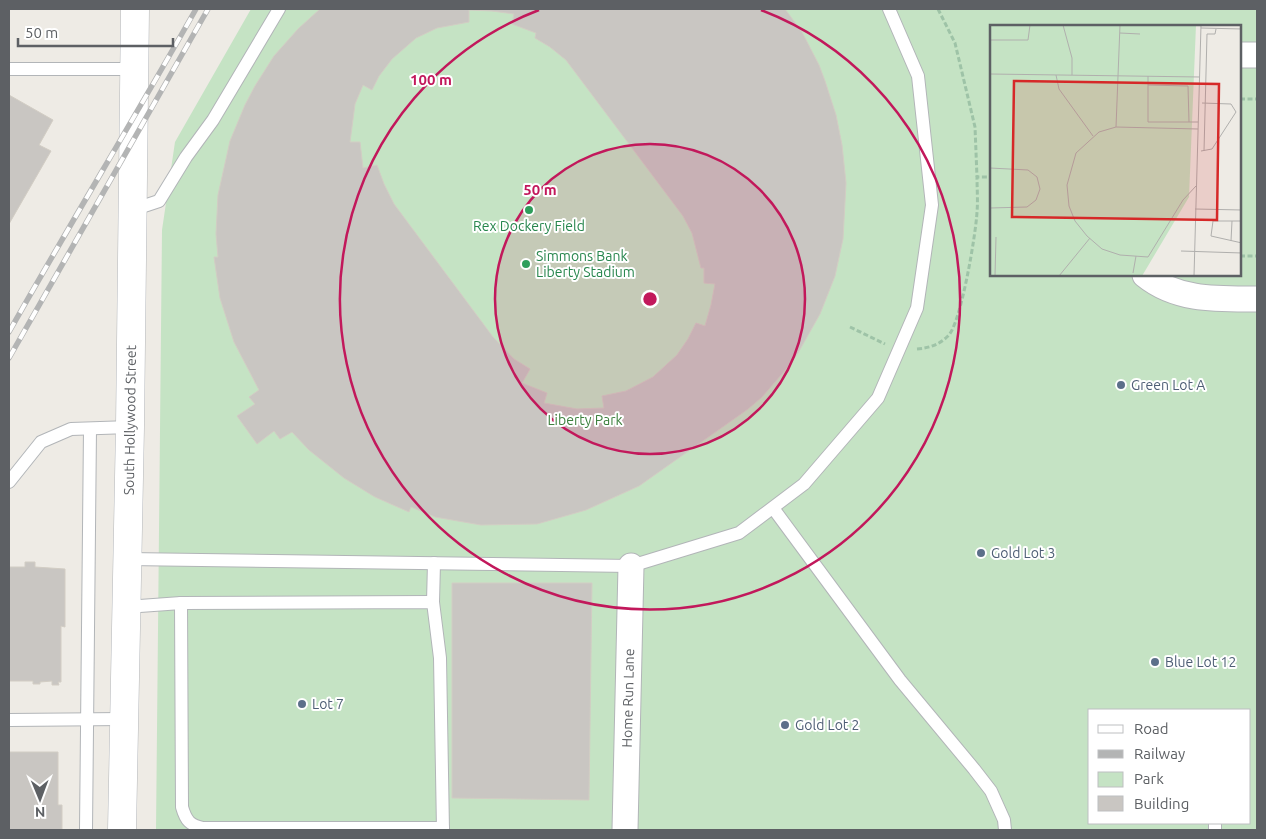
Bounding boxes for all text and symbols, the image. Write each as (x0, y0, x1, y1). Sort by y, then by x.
scale bar (18, 15, 172, 47)
text: 50 m (25, 24, 58, 41)
inset map (990, 25, 1241, 276)
text: 100 m (410, 71, 452, 88)
text: 50 m (523, 181, 557, 198)
marker: Rex Dockery Field (523, 204, 535, 216)
place label: Rex Dockery Field (473, 218, 585, 234)
place label: Simmons Bank Liberty Stadium (536, 248, 635, 280)
marker: Simmons Bank Liberty Stadium (520, 258, 532, 270)
centre of rings (641, 290, 659, 308)
street label: South Hollywood Street (121, 344, 139, 495)
place label: Green Lot A (1131, 377, 1205, 393)
marker: Green Lot A (1115, 379, 1127, 391)
park label: Liberty Park (547, 412, 623, 428)
place label: Gold Lot 3 (991, 545, 1055, 561)
marker: Gold Lot 3 (975, 547, 987, 559)
street label: Home Run Lane (619, 648, 637, 748)
place label: Blue Lot 12 (1165, 654, 1236, 670)
marker: Blue Lot 12 (1149, 656, 1161, 668)
place label: Lot 7 (312, 696, 344, 712)
marker: Lot 7 (296, 698, 308, 710)
legend (1088, 709, 1251, 824)
place label: Gold Lot 2 (795, 717, 859, 733)
marker: Gold Lot 2 (779, 719, 791, 731)
text: Road (1134, 720, 1169, 737)
text: Railway (1134, 745, 1185, 762)
text: Park (1134, 770, 1164, 787)
north arrow (15, 774, 65, 824)
text: Building (1134, 795, 1189, 812)
text: N (35, 804, 46, 820)

